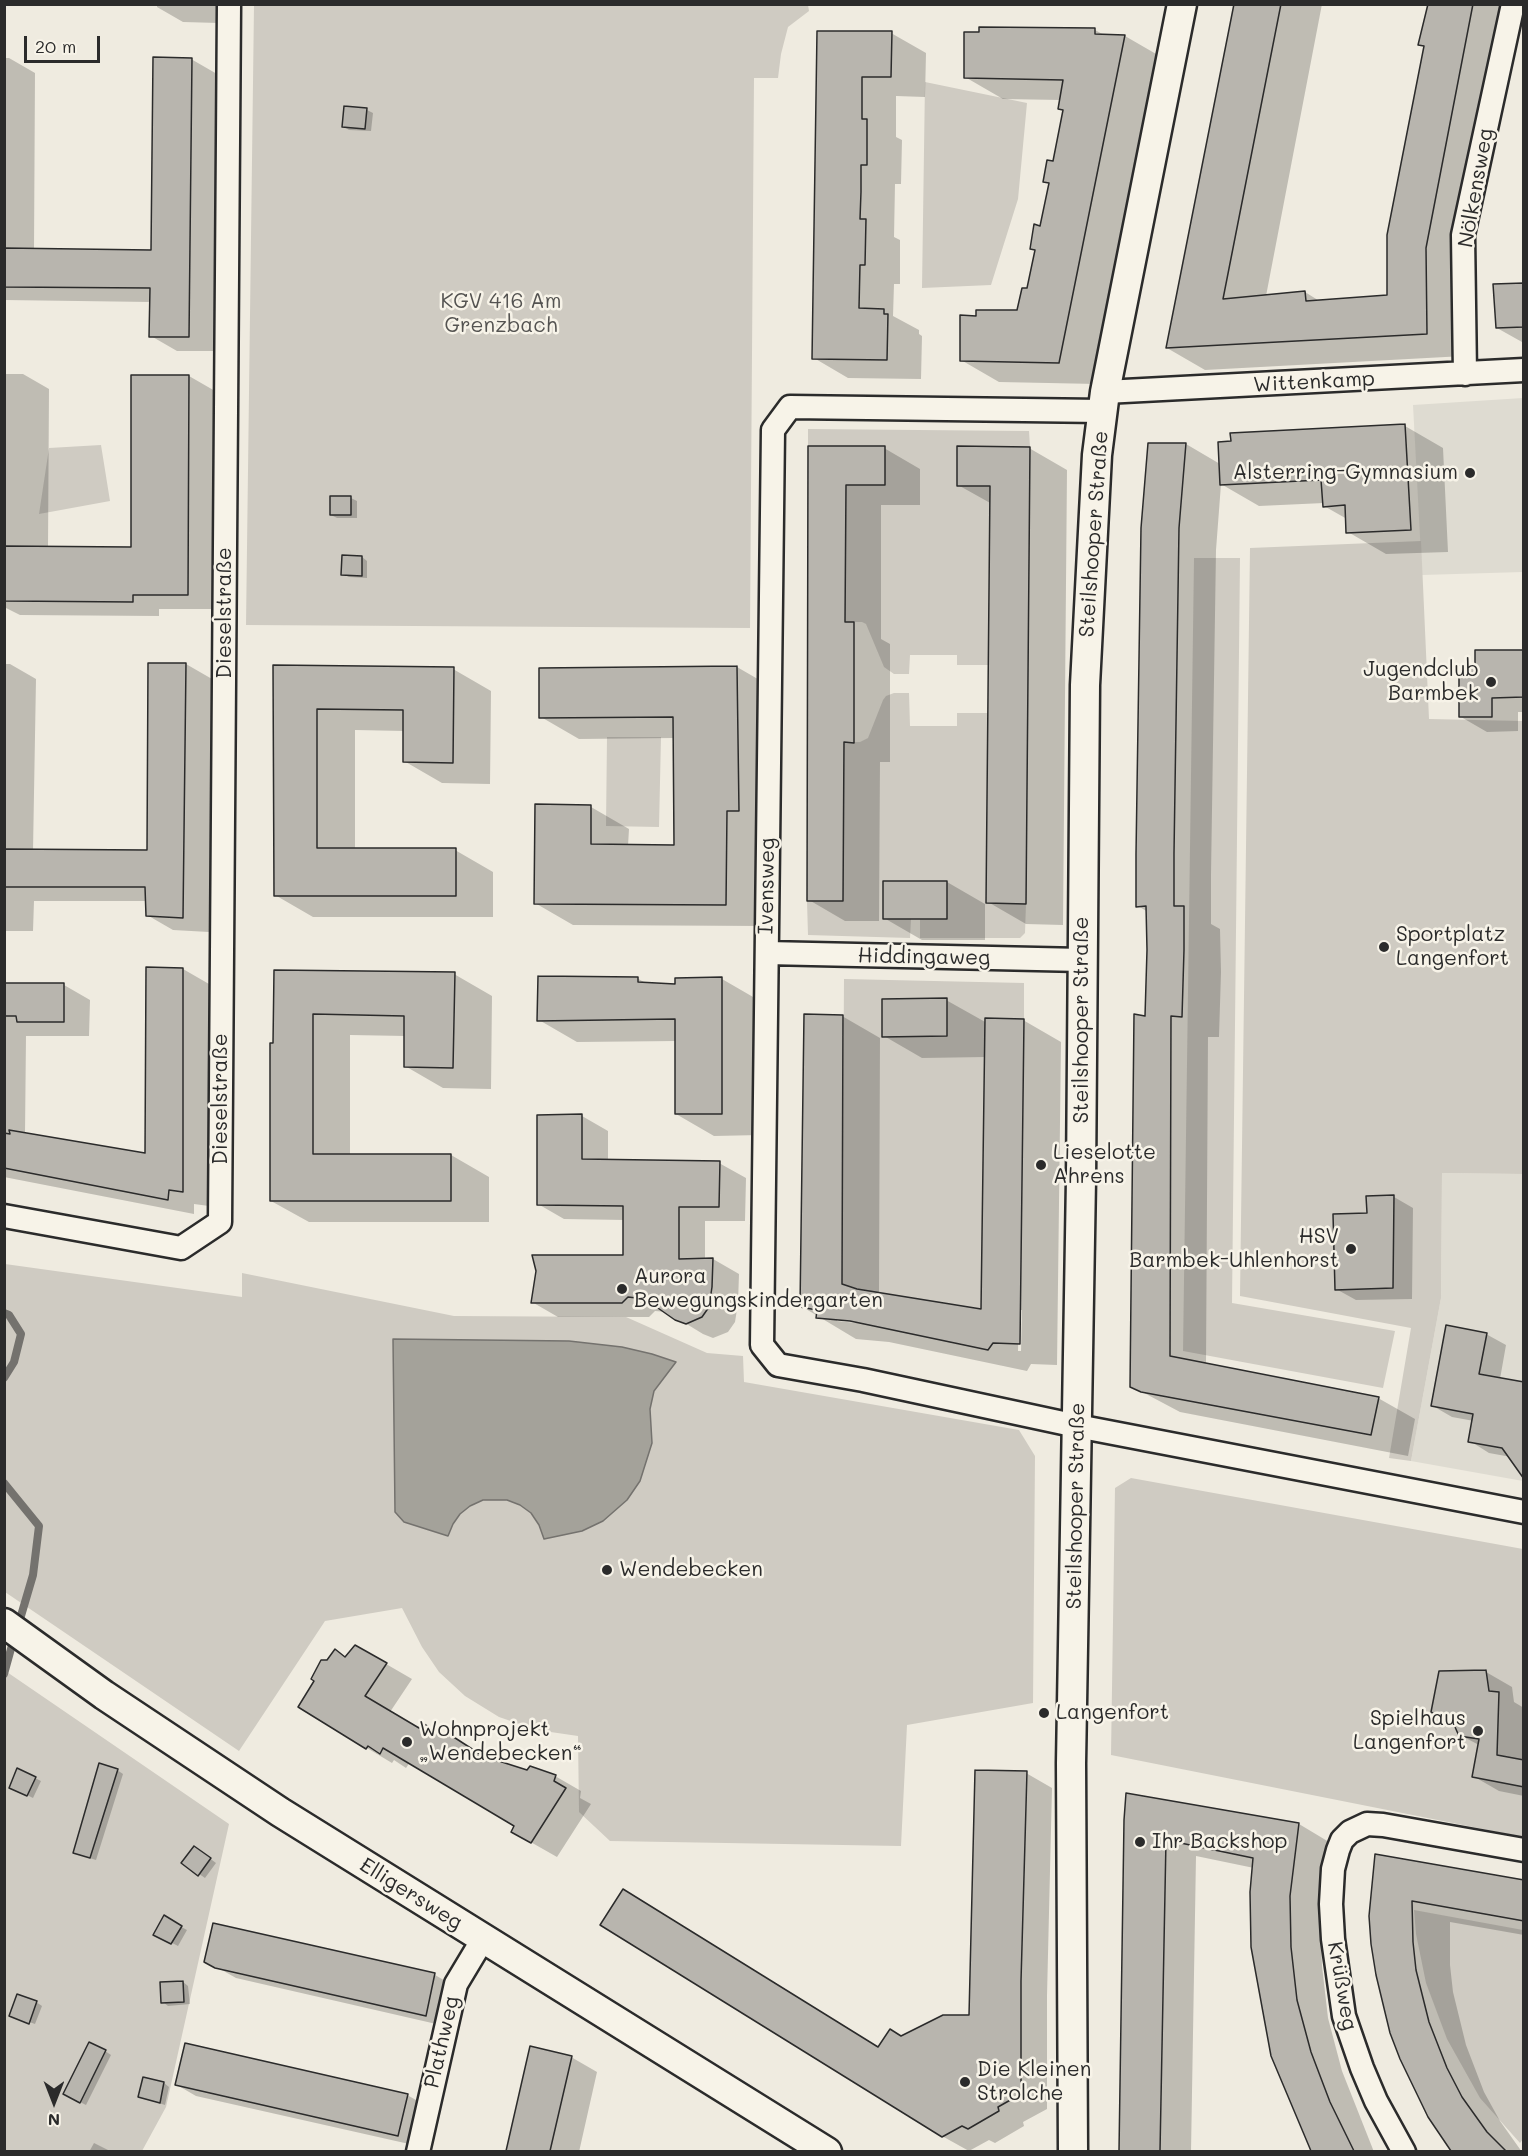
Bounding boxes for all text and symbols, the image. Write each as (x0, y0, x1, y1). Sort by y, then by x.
scale bar (27, 24, 104, 62)
text: 20 m (35, 34, 76, 58)
street label: Nölkensweg (1453, 126, 1499, 250)
park label: KGV 416 Am Grenzbach (441, 289, 561, 339)
street label: Wittenkamp (1252, 366, 1376, 398)
street label: Steilshooper Straße (1074, 430, 1114, 638)
place label: Alsterring-Gymnasium (1233, 460, 1458, 486)
marker: Alsterring-Gymnasium (1463, 466, 1477, 480)
street label: Dieselstraße (212, 547, 238, 679)
place label: Jugendclub Barmbek (1363, 657, 1479, 707)
marker: Jugendclub Barmbek (1484, 675, 1498, 689)
street label: Ivensweg (754, 837, 780, 935)
street label: Steilshooper Straße (1069, 917, 1095, 1123)
place label: Sportplatz Langenfort (1396, 922, 1509, 972)
marker: Sportplatz Langenfort (1377, 940, 1391, 954)
street label: Hiddingaweg (857, 943, 991, 971)
street label: Dieselstraße (208, 1033, 234, 1165)
place label: Lieselotte Ahrens (1053, 1140, 1156, 1190)
marker: Lieselotte Ahrens (1034, 1158, 1048, 1172)
place label: HSV Barmbek-Uhlenhorst (1129, 1224, 1339, 1274)
marker: HSV Barmbek-Uhlenhorst (1344, 1242, 1358, 1256)
place label: Aurora Bewegungskindergarten (634, 1264, 883, 1314)
marker: Aurora Bewegungskindergarten (615, 1282, 629, 1296)
street label: Steilshooper Straße (1062, 1402, 1090, 1610)
place label: Wendebecken (619, 1557, 763, 1583)
marker: Wendebecken (600, 1563, 614, 1577)
place label: Langenfort (1056, 1700, 1169, 1726)
marker: Langenfort (1037, 1706, 1051, 1720)
place label: Spielhaus Langenfort (1353, 1706, 1466, 1756)
place label: Wohnprojekt „Wendebecken“ (419, 1717, 582, 1767)
marker: Spielhaus Langenfort (1471, 1724, 1485, 1738)
marker: Wohnprojekt „Wendebecken“ (400, 1735, 414, 1749)
place label: Ihr Backshop (1152, 1829, 1287, 1855)
marker: Ihr Backshop (1133, 1835, 1147, 1849)
street label: Elligersweg (355, 1852, 467, 1936)
street label: Krüßweg (1322, 1940, 1362, 2032)
street label: Plathweg (419, 1993, 465, 2091)
place label: Die Kleinen Strolche (977, 2057, 1091, 2107)
north arrow (24, 2072, 84, 2132)
marker: Die Kleinen Strolche (958, 2075, 972, 2089)
text: N (48, 2110, 60, 2131)

